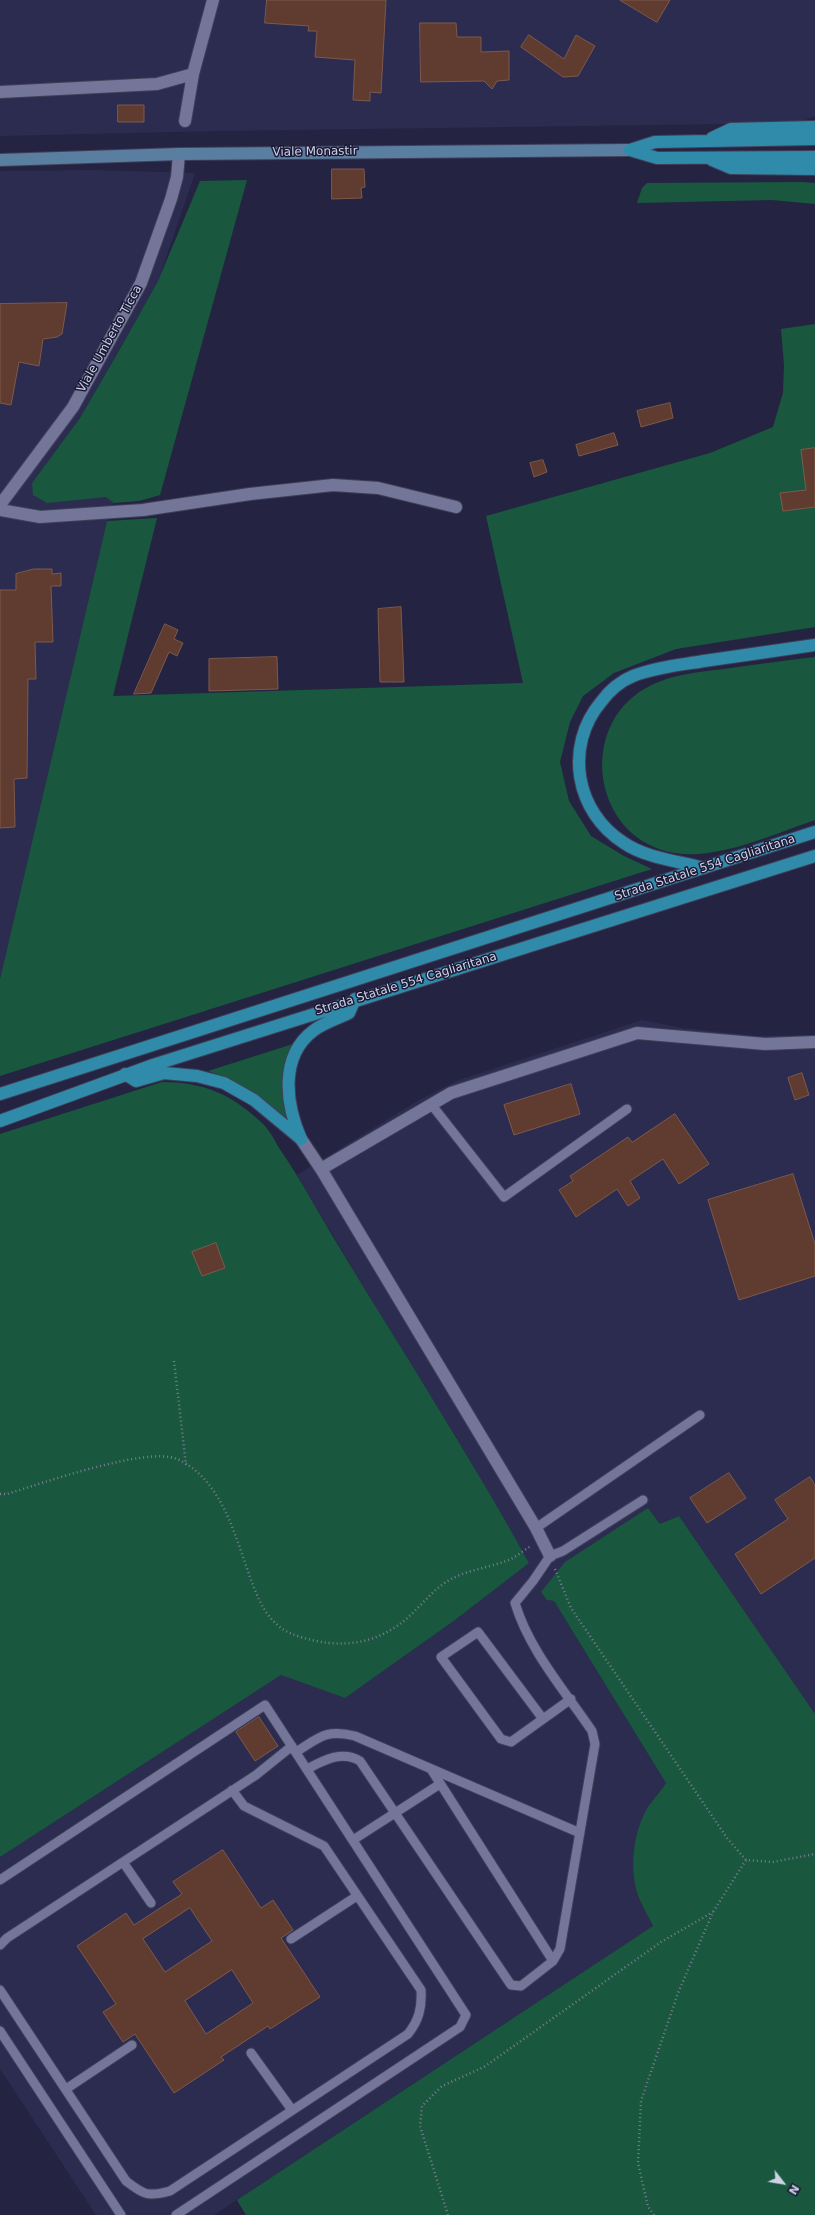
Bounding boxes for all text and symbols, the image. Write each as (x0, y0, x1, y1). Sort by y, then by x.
street label: Viale Monastir (272, 144, 358, 160)
street label: Viale Umberto Ticca (75, 283, 145, 395)
street label: Strada Statale 554 Cagliaritana (613, 832, 797, 904)
street label: Strada Statale 554 Cagliaritana (314, 949, 498, 1019)
north arrow (763, 2163, 803, 2203)
text: N (786, 2182, 802, 2197)

